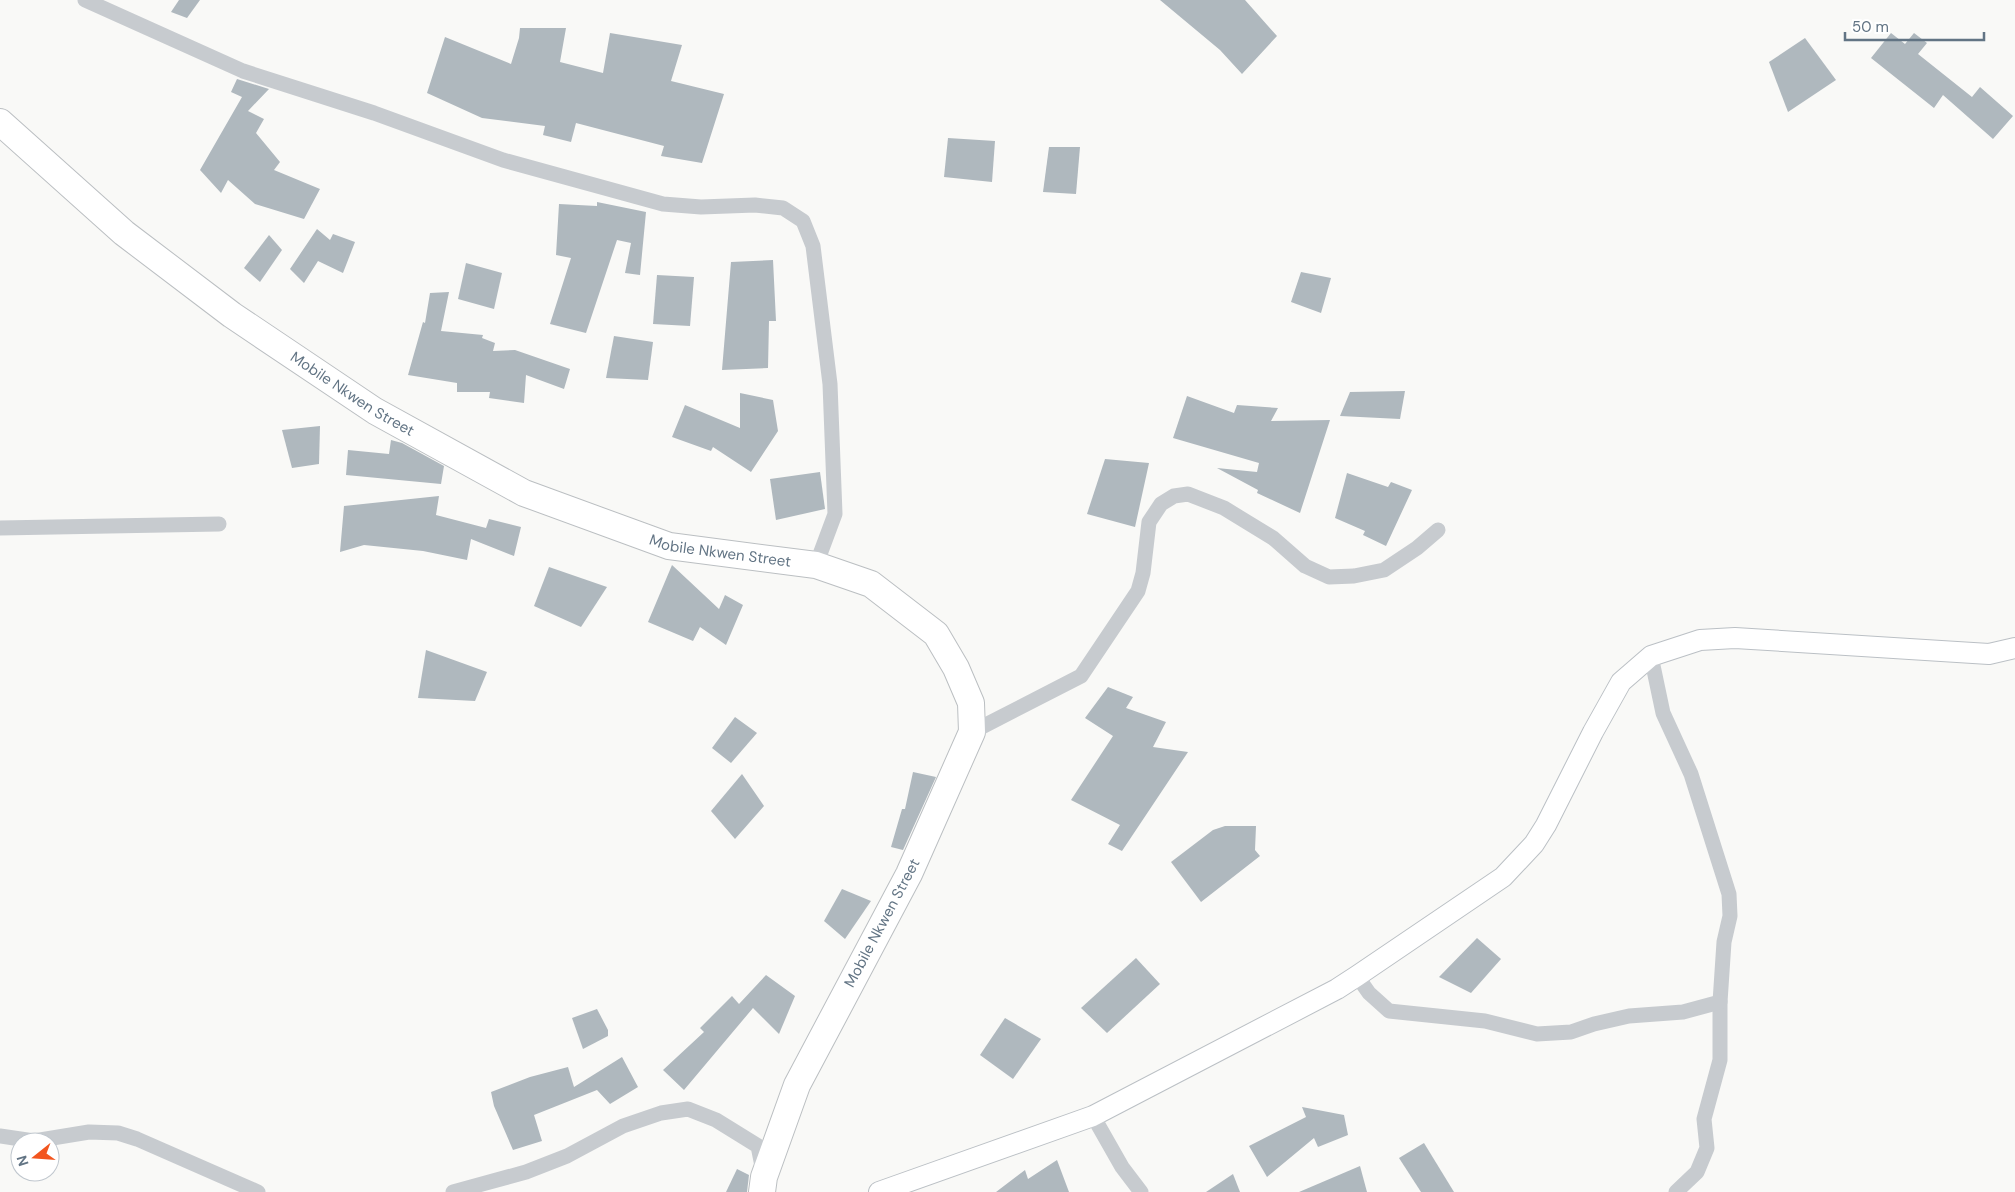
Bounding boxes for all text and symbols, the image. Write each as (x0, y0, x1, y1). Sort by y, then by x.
scale bar (1845, 10, 1984, 42)
text: 50 m (1852, 17, 1889, 37)
street label: Mobile Nkwen Street (287, 347, 418, 441)
street label: Mobile Nkwen Street (646, 530, 792, 572)
street label: Mobile Nkwen Street (840, 855, 924, 991)
north arrow (10, 1132, 60, 1182)
text: N (12, 1153, 33, 1168)

